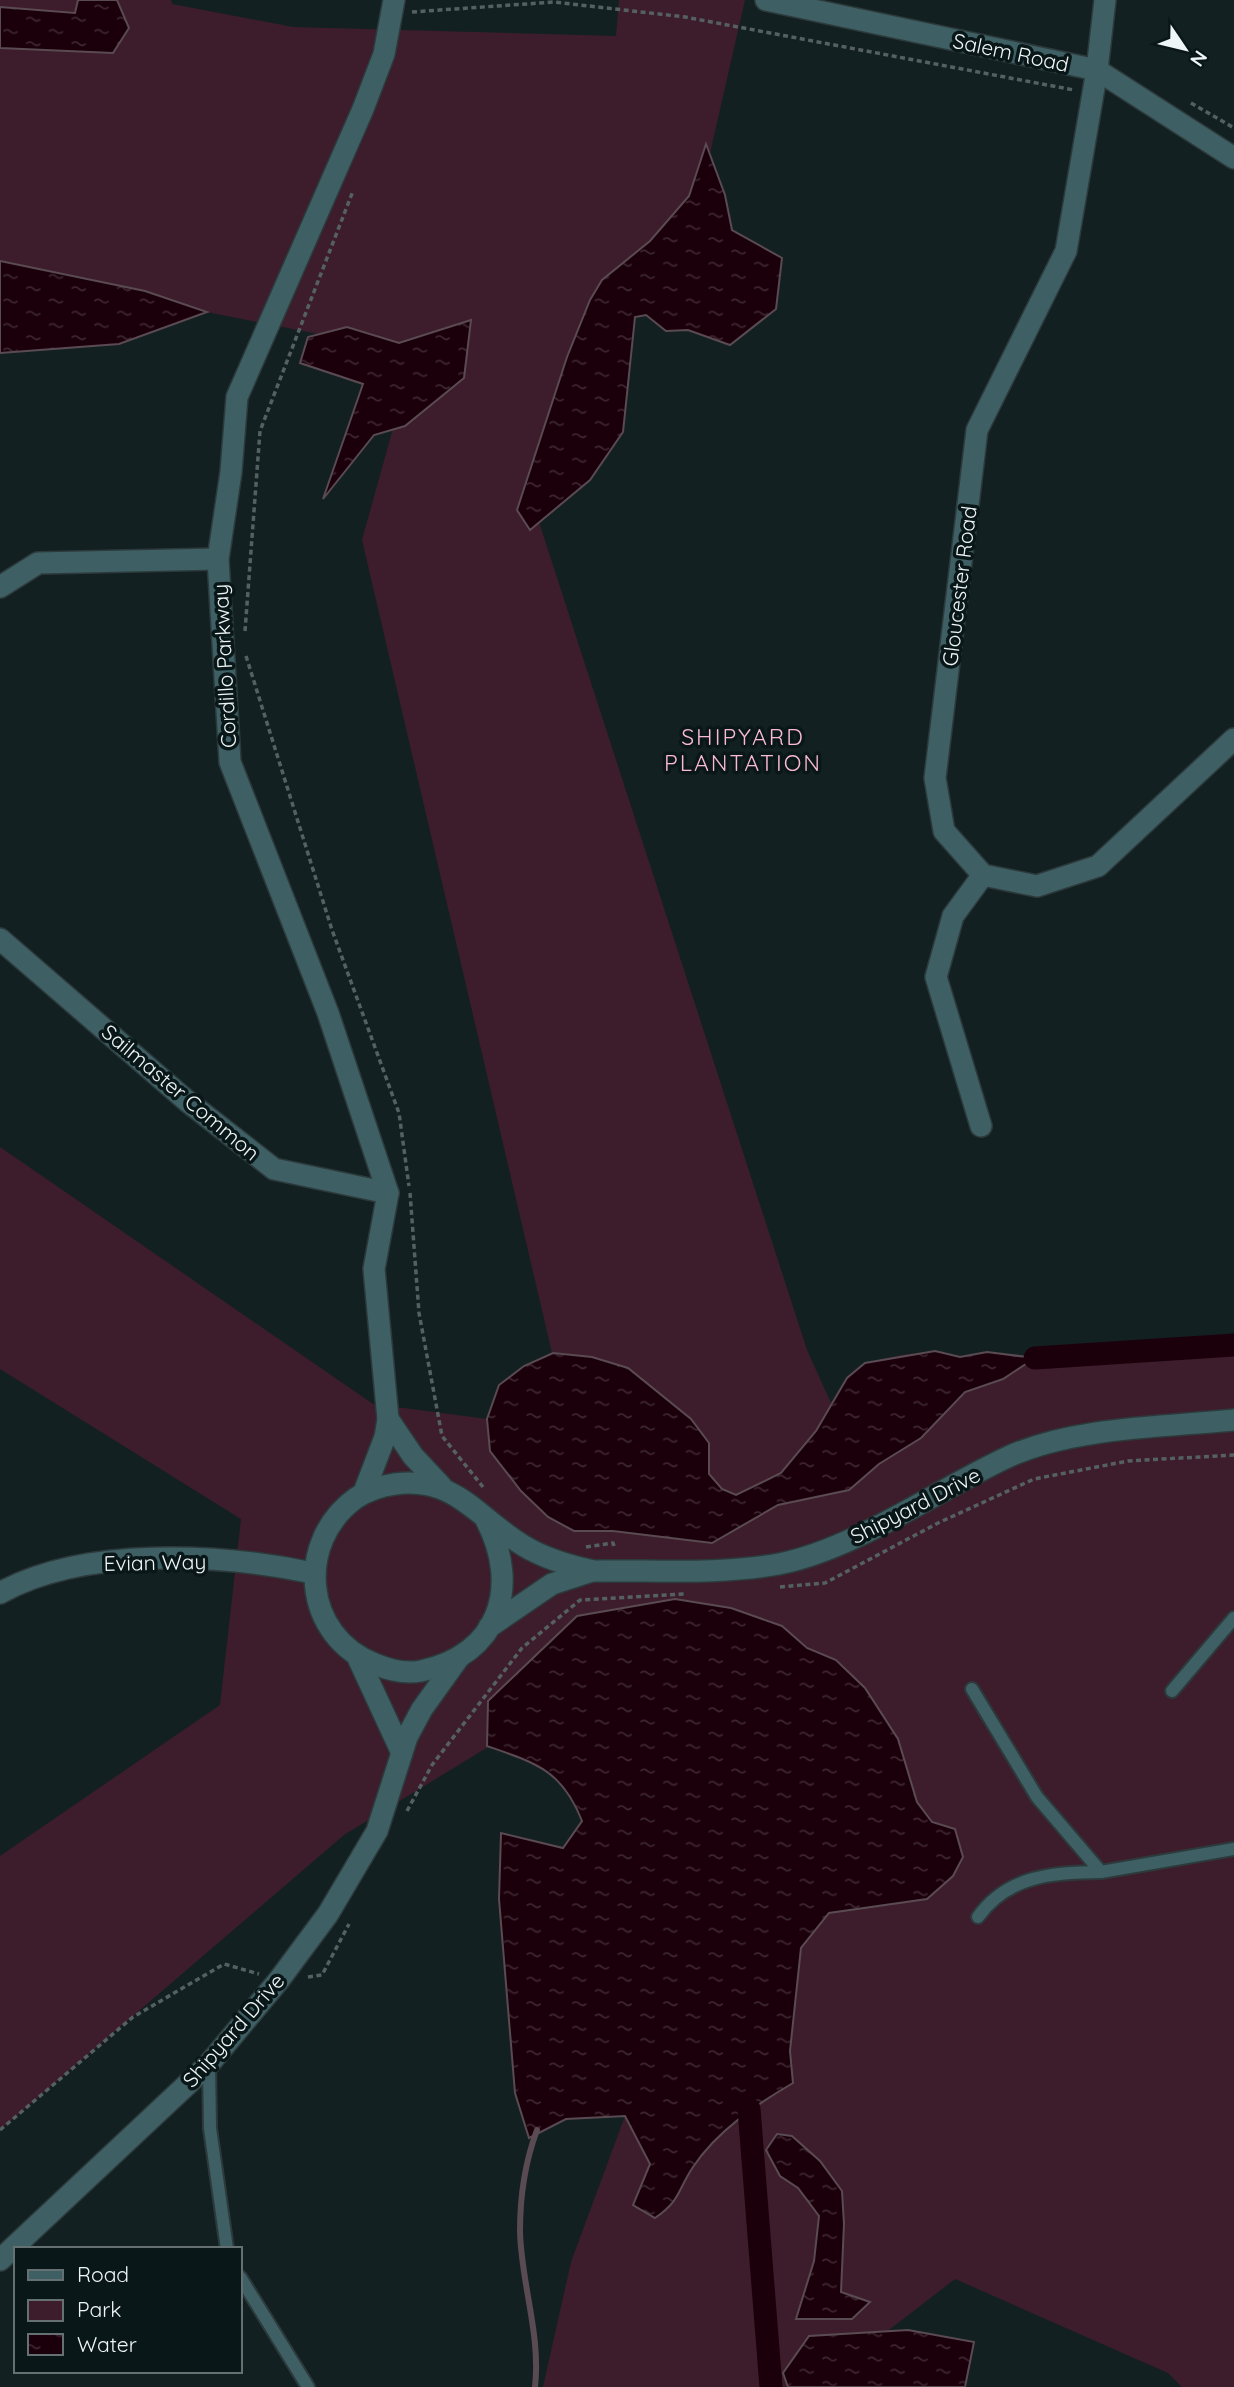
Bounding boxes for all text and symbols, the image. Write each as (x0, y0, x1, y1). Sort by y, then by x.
north arrow (1150, 14, 1220, 84)
street label: Salem Road (951, 27, 1071, 77)
text: N (1185, 46, 1213, 71)
street label: Gloucester Road (936, 504, 982, 668)
street label: Cordillo Parkway (207, 583, 241, 749)
district label: SHIPYARD PLANTATION (664, 722, 822, 777)
street label: Sailmaster Common (97, 1018, 265, 1166)
street label: Shipyard Drive (846, 1461, 984, 1549)
street label: Evian Way (103, 1548, 207, 1576)
street label: Shipyard Drive (177, 1968, 289, 2092)
legend (14, 2247, 242, 2373)
text: Road (77, 2261, 129, 2287)
text: Park (77, 2296, 121, 2322)
text: Water (77, 2331, 137, 2357)

